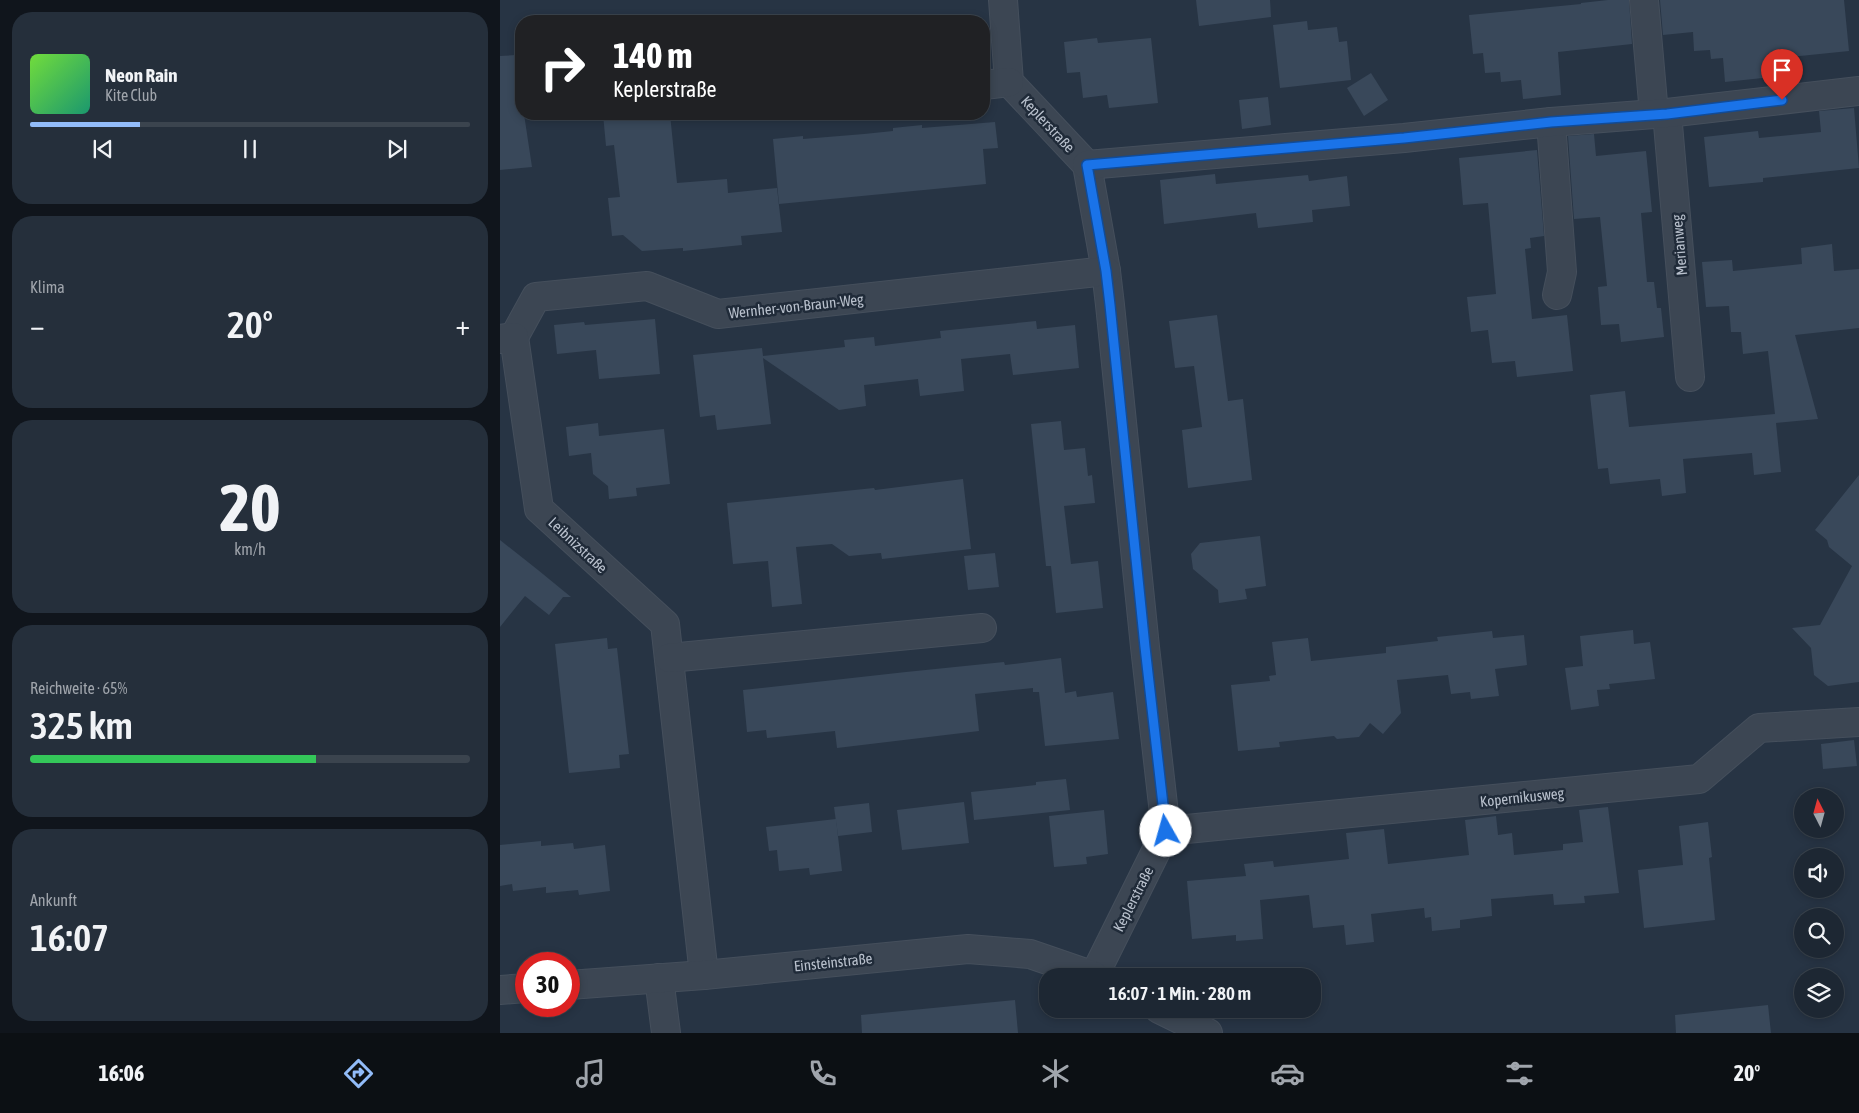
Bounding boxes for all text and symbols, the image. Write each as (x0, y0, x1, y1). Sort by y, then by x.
icon: right (530, 35, 595, 100)
text: 140 m (613, 35, 692, 75)
pin (1761, 49, 1803, 100)
icon: arrive (1768, 56, 1796, 84)
text: Neon Rain (105, 64, 177, 86)
text: Keplerstraße (613, 76, 717, 102)
text: Kite Club (105, 86, 157, 104)
street label: Keplerstraße (1018, 92, 1078, 156)
icon: previous (89, 135, 117, 163)
icon: pause (236, 135, 264, 163)
icon: next (383, 135, 411, 163)
street label: Merianweg (1668, 213, 1690, 276)
text: Klima (30, 278, 65, 296)
street label: Wernher-von-Braun-Weg (728, 290, 865, 322)
text: 20° (227, 303, 273, 346)
text: − (30, 309, 45, 341)
text: + (455, 309, 470, 341)
text: 20 (219, 470, 281, 545)
street label: Leibnizstraße (545, 514, 611, 577)
text: km/h (234, 540, 266, 558)
text: Reichweite · 65% (30, 679, 127, 697)
text: 325 km (30, 704, 133, 747)
street label: Kopernikusweg (1479, 784, 1565, 810)
north arrow (1794, 788, 1844, 838)
map controls (1794, 788, 1844, 1018)
position arrow (1139, 804, 1191, 856)
button: sound (1794, 848, 1844, 898)
street label: Keplerstraße (1109, 864, 1157, 934)
text: Ankunft (30, 891, 77, 909)
button: search (1794, 908, 1844, 958)
text: 16:07 (30, 916, 109, 959)
street label: Einsteinstraße (793, 949, 873, 975)
speed limit sign: 30 (515, 952, 580, 1017)
button: layers (1794, 968, 1844, 1018)
text: 16:07 · 1 Min. · 280 m (1109, 982, 1251, 1004)
icon: directions (341, 1056, 376, 1091)
icon: music (573, 1056, 608, 1091)
icon: phone (805, 1056, 840, 1091)
icon: climate (1038, 1056, 1073, 1091)
icon: car (1270, 1056, 1305, 1091)
icon: filters (1502, 1056, 1537, 1091)
text: 16:06 (99, 1060, 144, 1086)
text: 20° (1734, 1060, 1760, 1086)

